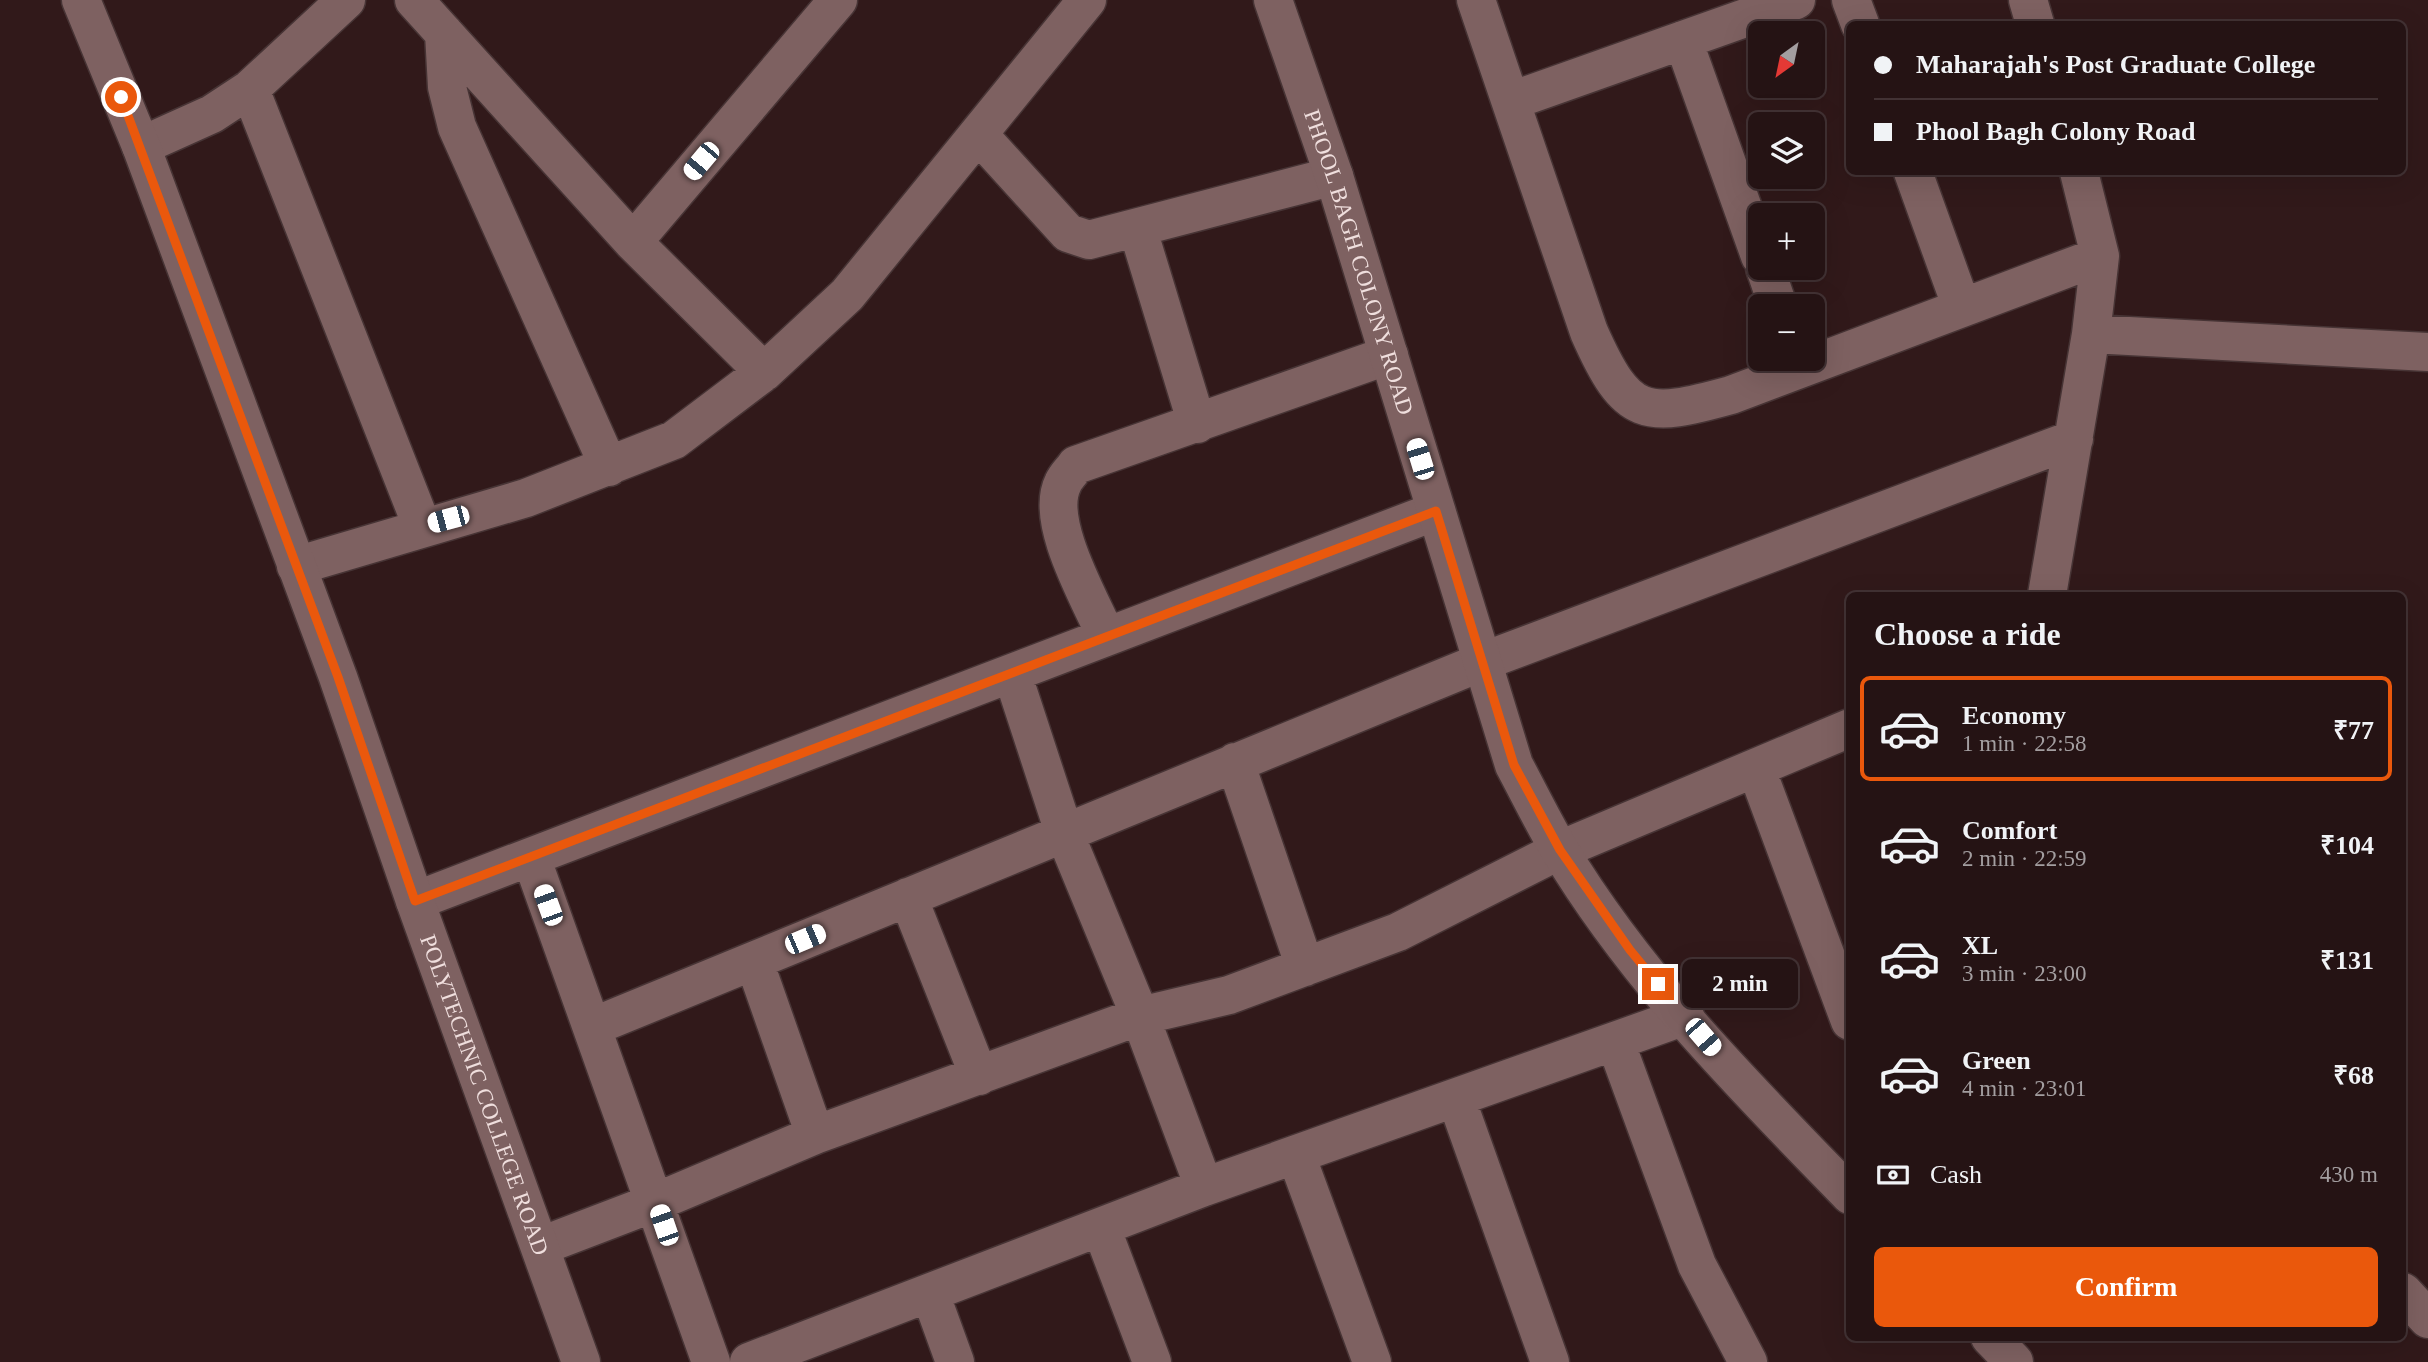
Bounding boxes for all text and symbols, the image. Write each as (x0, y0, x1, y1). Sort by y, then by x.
north arrow (1748, 21, 1825, 98)
map controls (1748, 21, 1825, 371)
text: Maharajah's Post Graduate College (1916, 50, 2315, 79)
route start (105, 81, 137, 113)
street label: PHOOL BAGH COLONY ROAD (1299, 106, 1418, 418)
button: layers (1748, 112, 1825, 189)
text: Phool Bagh Colony Road (1916, 117, 2196, 146)
car (680, 138, 723, 184)
button: + (1748, 203, 1825, 280)
button: − (1748, 294, 1825, 371)
car (1404, 436, 1437, 482)
car (425, 503, 472, 535)
text: Choose a ride (1874, 616, 2061, 652)
icon: car (1878, 697, 1941, 760)
text: Economy (1962, 701, 2066, 730)
text: ₹77 (2333, 716, 2374, 745)
text: 1 min · 22:58 (1962, 731, 2087, 756)
icon: car (1878, 812, 1941, 875)
text: Comfort (1962, 816, 2057, 845)
text: ₹104 (2320, 831, 2374, 860)
text: 2 min · 22:59 (1962, 846, 2087, 871)
car (531, 882, 566, 928)
car (782, 921, 829, 957)
icon: car (1878, 927, 1941, 990)
street label: POLYTECHNIC COLLEGE ROAD (415, 931, 553, 1259)
text: XL (1962, 931, 1998, 960)
text: ₹131 (2320, 946, 2374, 975)
callout: 2 min (1682, 960, 1798, 1009)
text: 3 min · 23:00 (1962, 961, 2087, 986)
route end (1642, 968, 1674, 1000)
text: 2 min (1712, 971, 1768, 996)
car (1682, 1014, 1725, 1060)
icon: car (1878, 1042, 1941, 1105)
text: Green (1962, 1046, 2031, 1075)
text: ₹68 (2333, 1061, 2374, 1090)
text: 4 min · 23:01 (1962, 1076, 2087, 1101)
icon: cash (1874, 1156, 1912, 1194)
text: Cash (1930, 1160, 1982, 1189)
text: 430 m (2320, 1162, 2378, 1187)
car (648, 1202, 681, 1248)
button: Confirm (1874, 1247, 2378, 1327)

